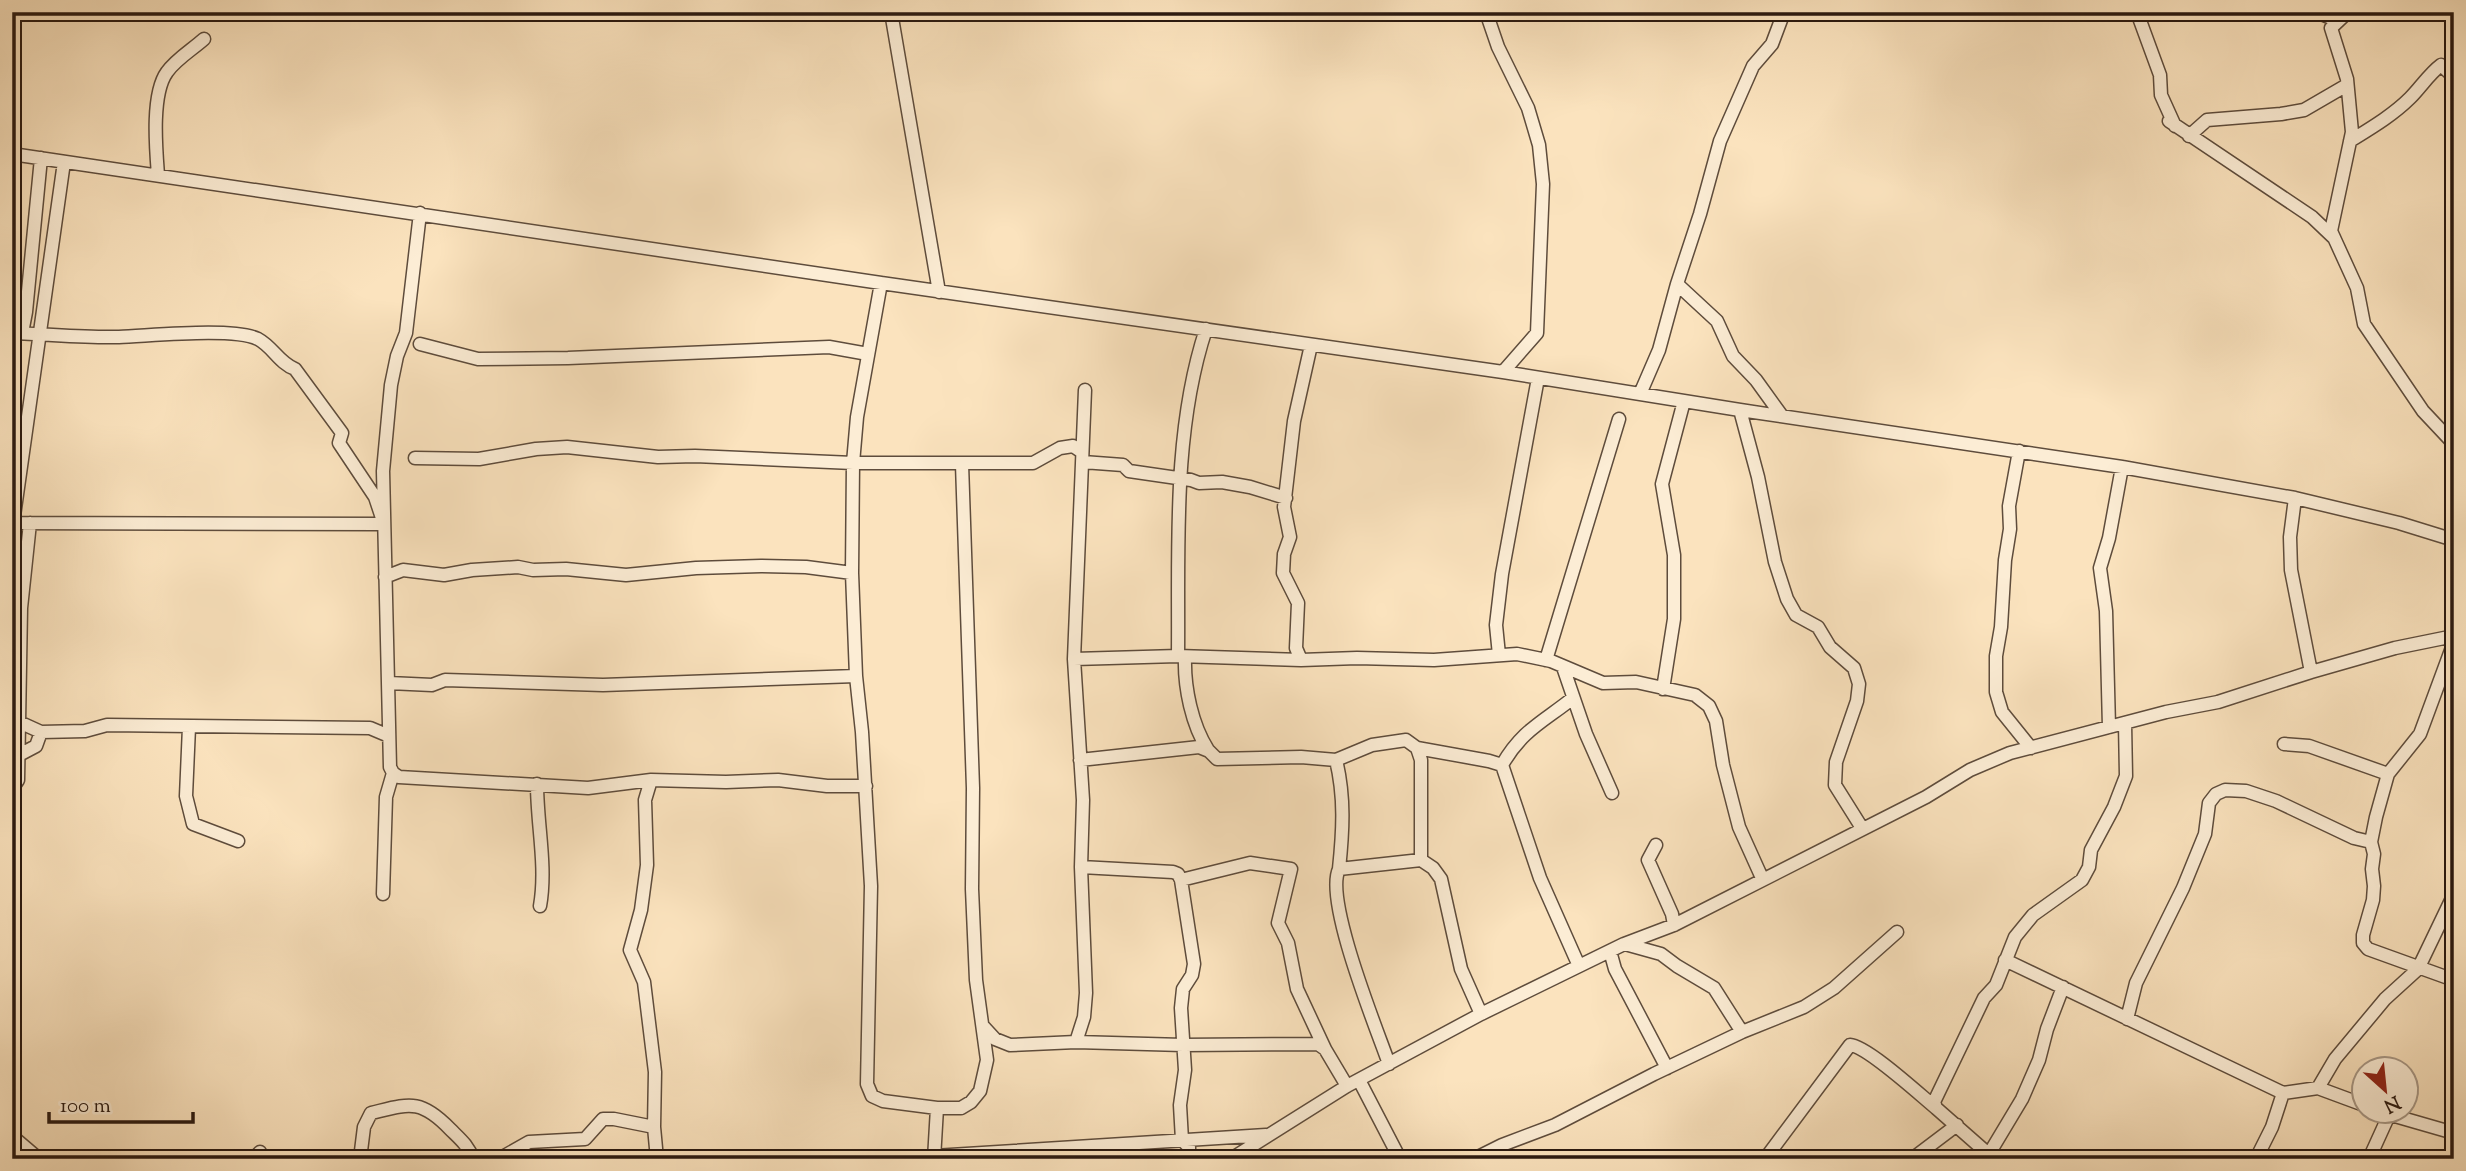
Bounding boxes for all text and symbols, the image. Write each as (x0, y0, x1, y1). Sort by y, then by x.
north arrow (2350, 1056, 2420, 1126)
scale bar (49, 1080, 192, 1124)
text: N (2379, 1087, 2404, 1118)
text: 100 m (60, 1092, 111, 1122)

